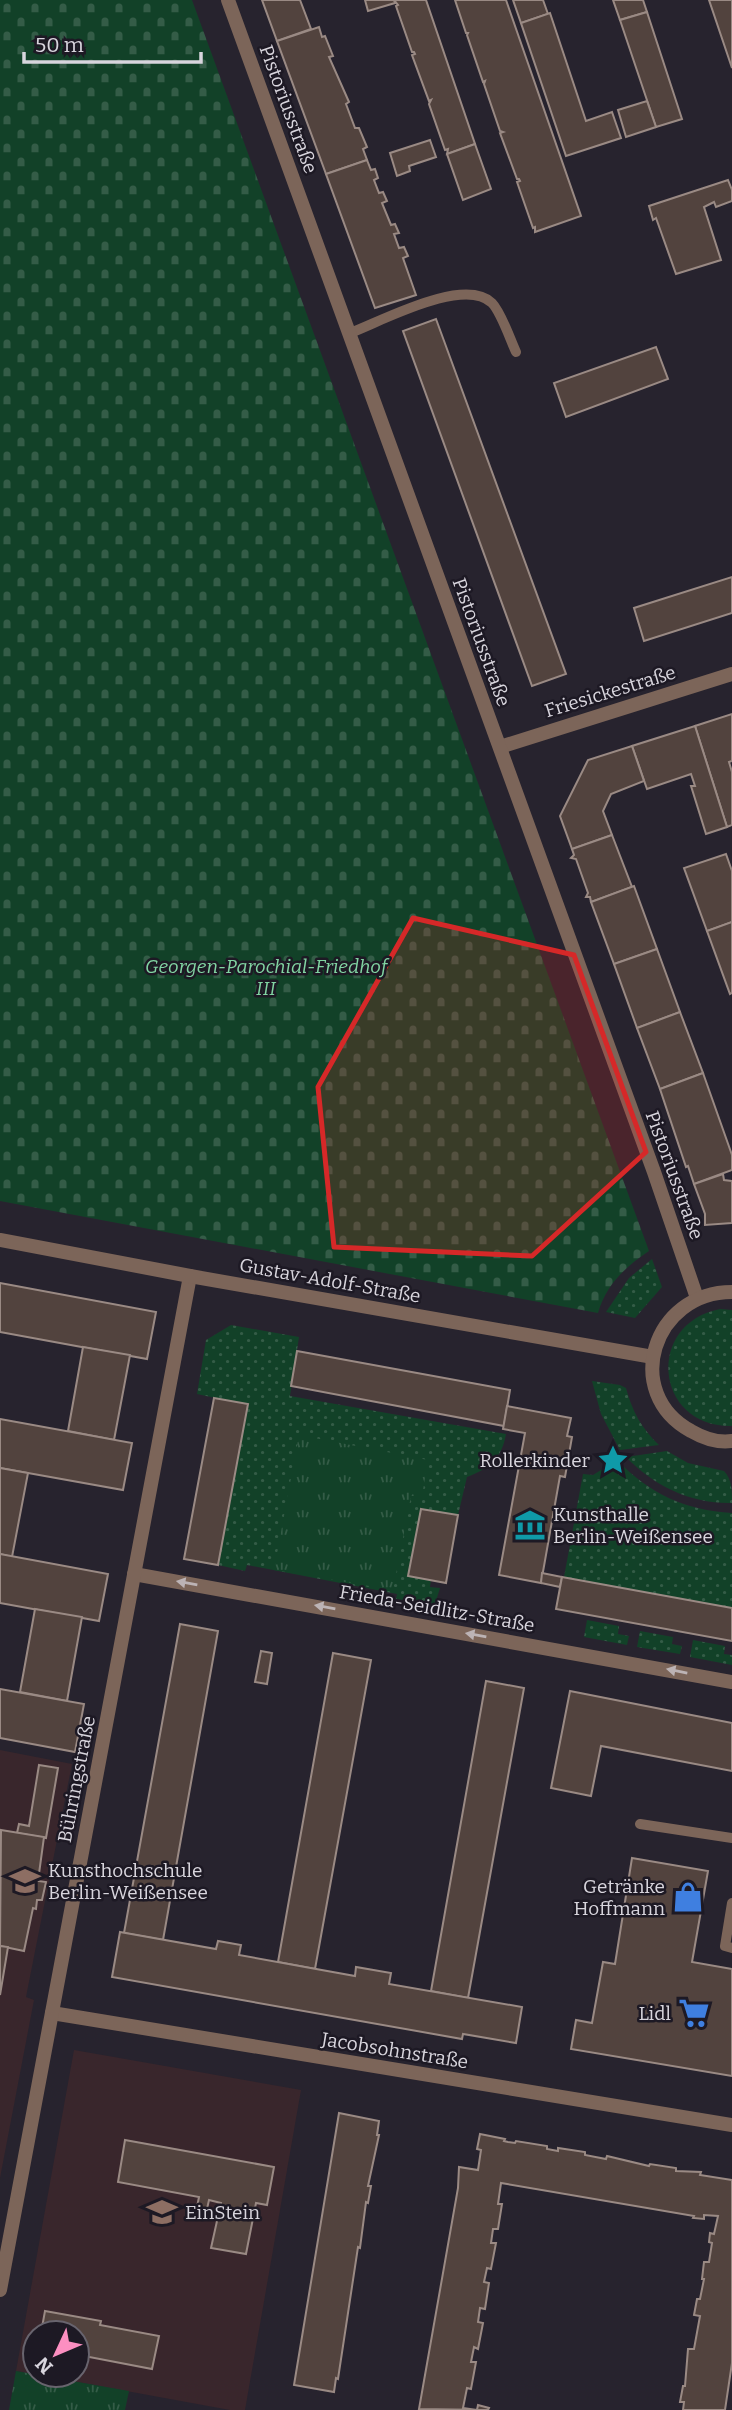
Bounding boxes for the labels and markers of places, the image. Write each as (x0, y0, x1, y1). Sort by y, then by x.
place icon: Rollerkinder (596, 1443, 630, 1477)
place label: Rollerkinder (479, 1449, 591, 1472)
place label: Kunsthalle Berlin-Weißensee (553, 1503, 713, 1548)
museum icon: Kunsthalle Berlin-Weißensee (513, 1508, 547, 1542)
place label: Kunsthochschule Berlin-Weißensee (48, 1859, 208, 1904)
school or university icon: Kunsthochschule Berlin-Weißensee (8, 1864, 42, 1898)
place label: Getränke Hoffmann (574, 1875, 665, 1920)
shop icon: Getränke Hoffmann (671, 1880, 705, 1914)
supermarket icon: Lidl (677, 1996, 711, 2030)
place label: Lidl (638, 2002, 671, 2025)
school or university icon: EinStein (145, 2195, 179, 2229)
place label: EinStein (185, 2201, 260, 2224)

